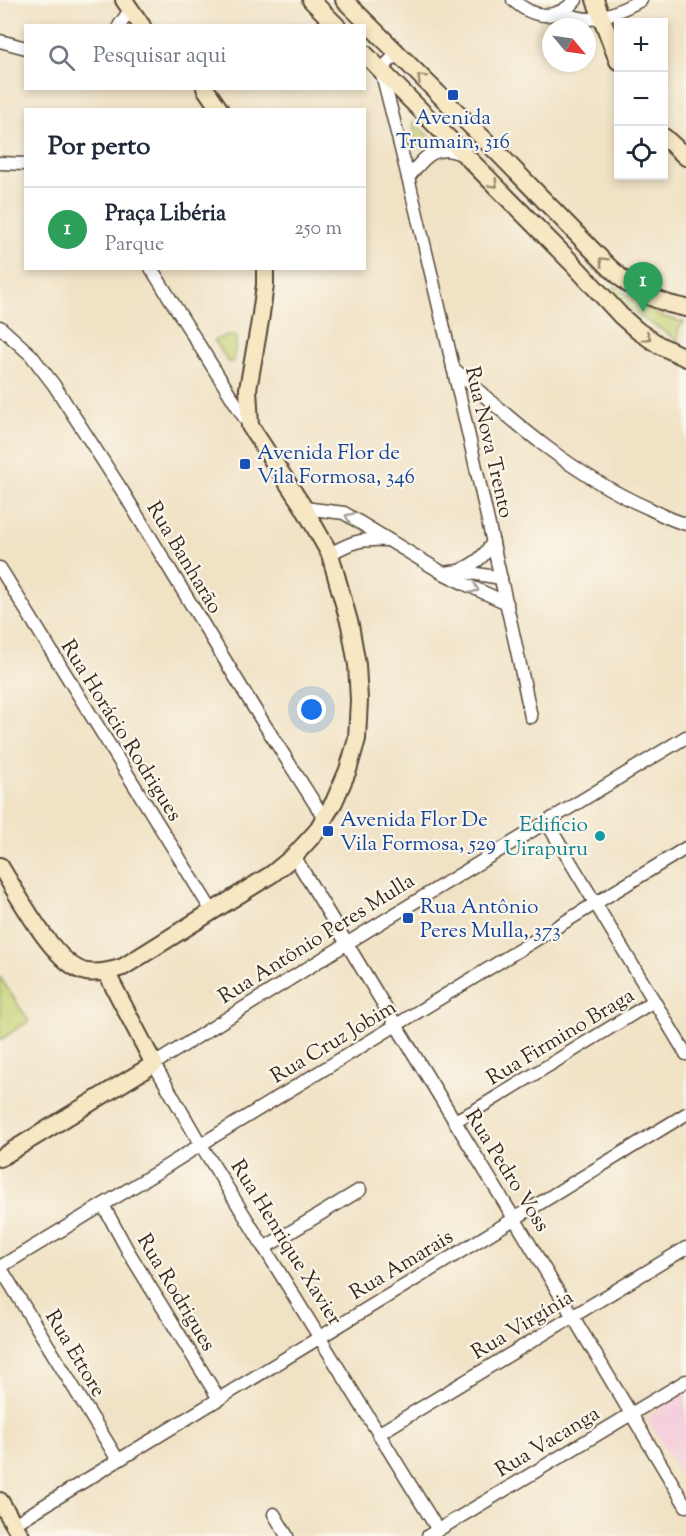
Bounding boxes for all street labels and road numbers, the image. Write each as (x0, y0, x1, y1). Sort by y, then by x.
street label: Rua Nova Trento (456, 364, 520, 521)
street label: Rua Banharão (138, 496, 229, 620)
street label: Rua Horácio Rodrigues (52, 634, 188, 828)
street label: Rua Antônio Peres Mulla (213, 867, 421, 1012)
street label: Rua Firmino Braga (481, 982, 641, 1094)
street label: Rua Cruz Jobim (265, 993, 403, 1092)
street label: Rua Pedro Voss (457, 1104, 556, 1238)
street label: Rua Henrique Xavier (222, 1154, 349, 1332)
street label: Rua Amarais (344, 1223, 460, 1309)
street label: Rua Rodrigues (128, 1229, 222, 1358)
street label: Rua Virgínia (466, 1283, 580, 1368)
street label: Rua Ettore (36, 1305, 112, 1403)
street label: Rua Vacanga (490, 1400, 606, 1486)

